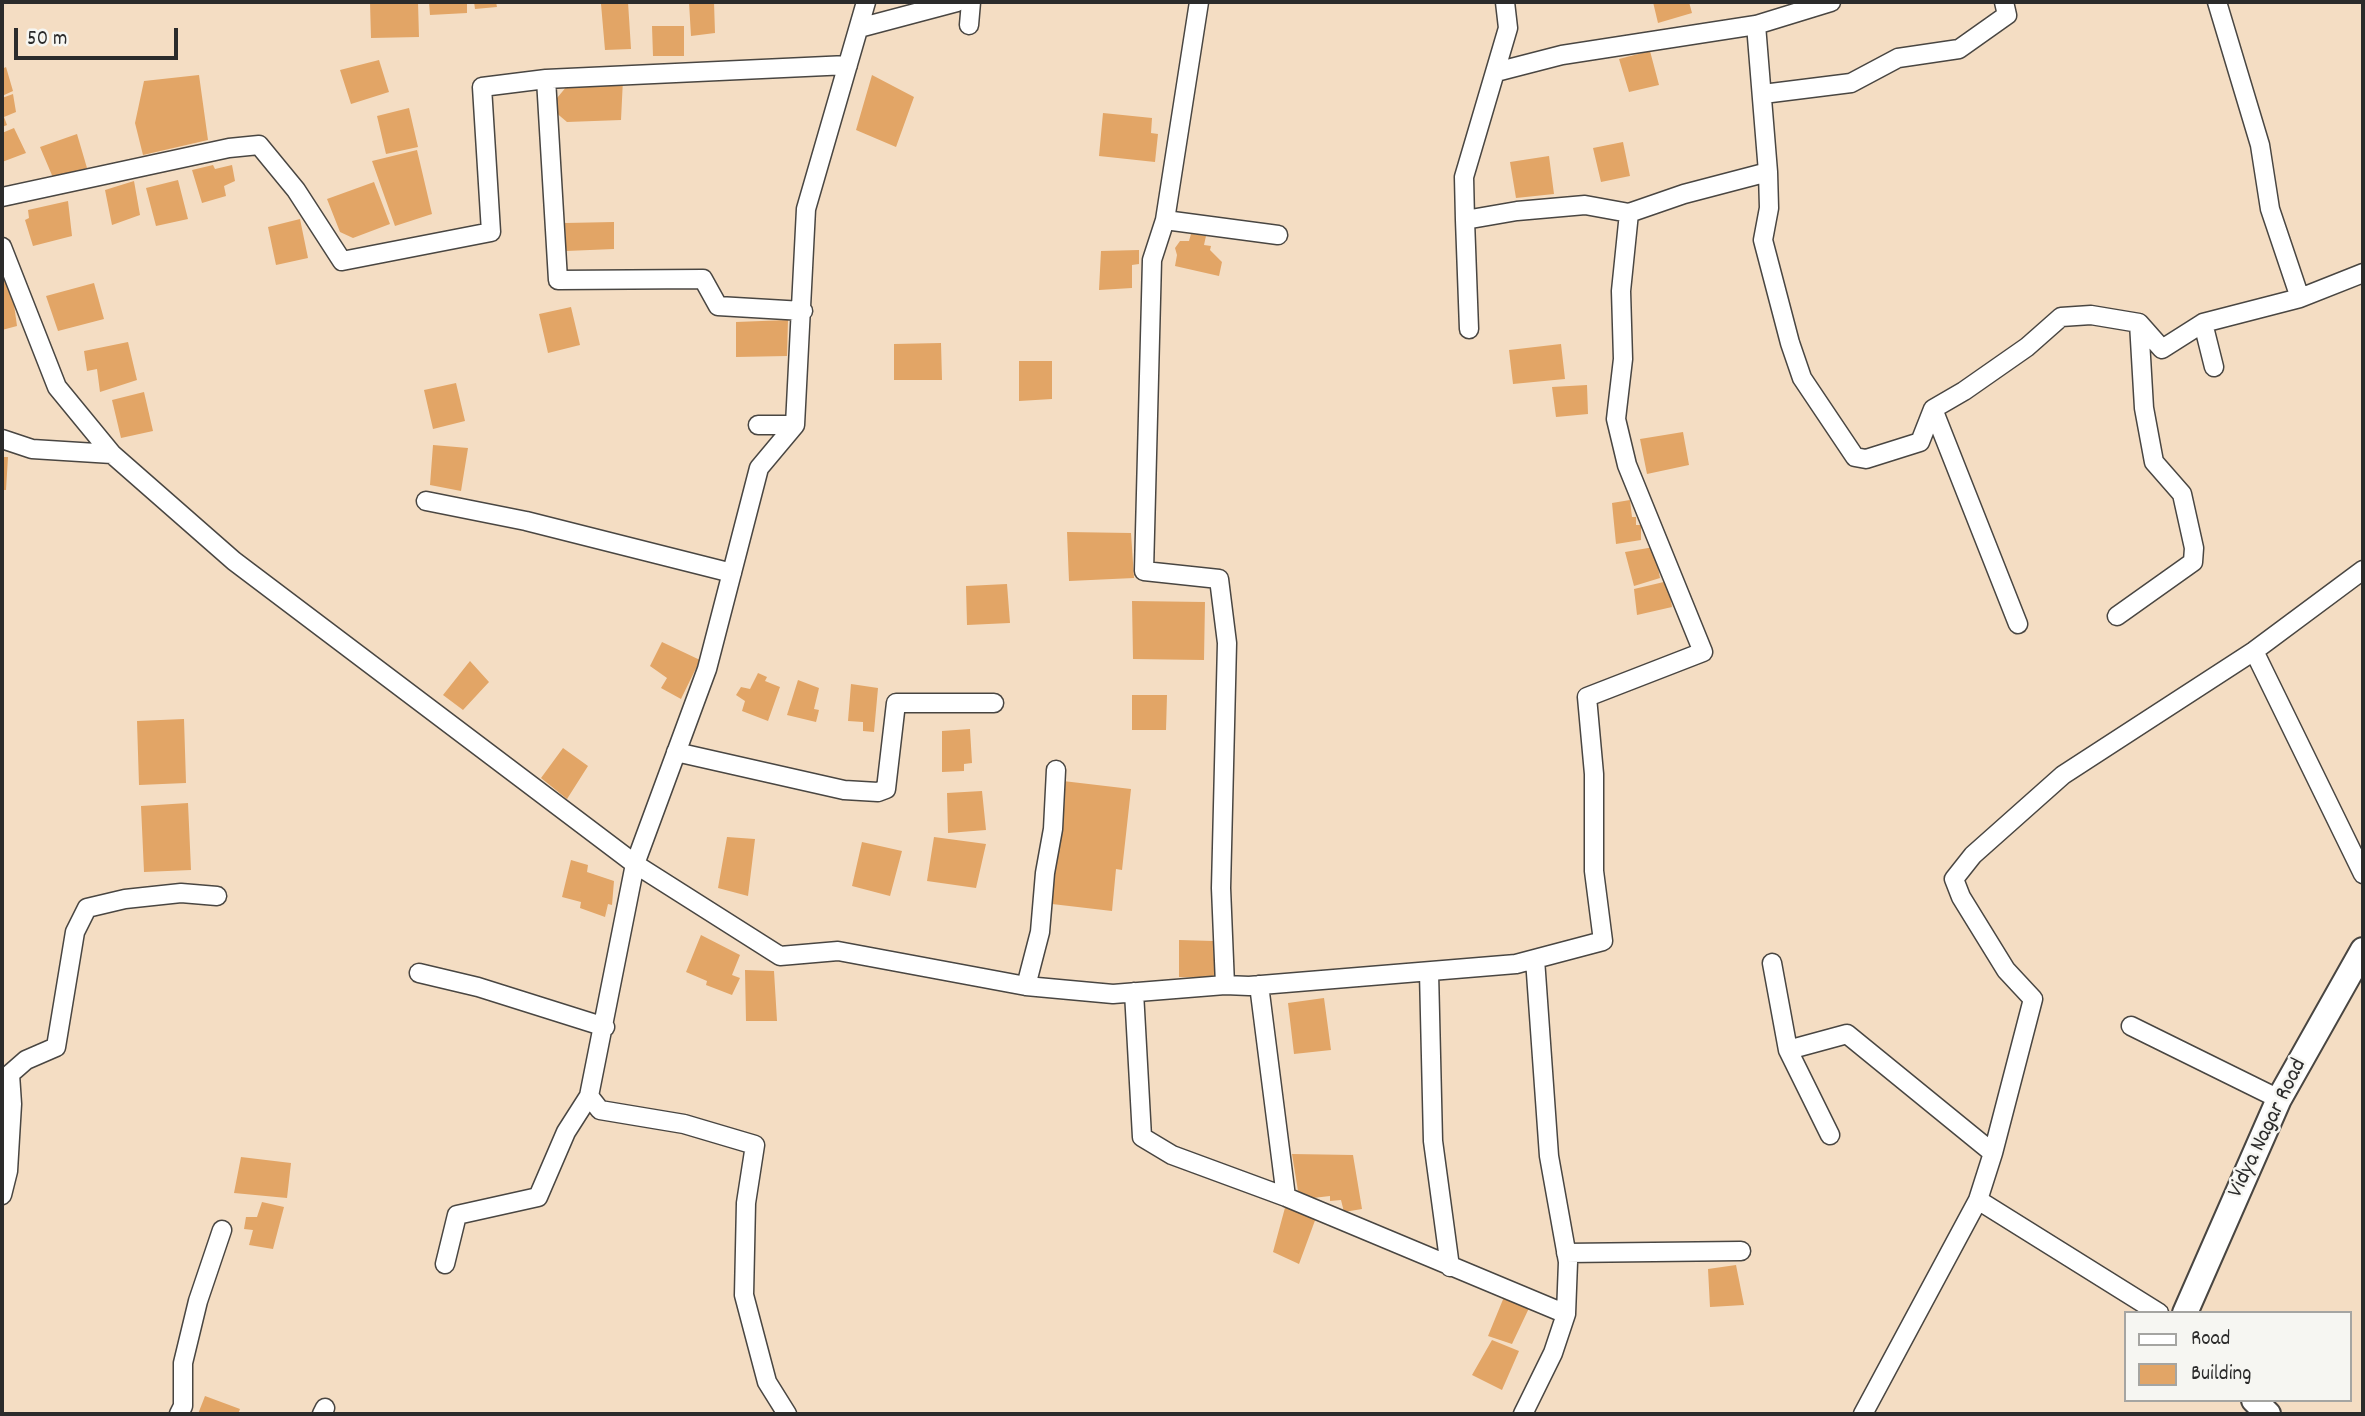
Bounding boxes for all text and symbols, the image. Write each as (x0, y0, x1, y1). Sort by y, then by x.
scale bar (18, 14, 182, 58)
text: 50 m (27, 25, 67, 55)
street label: Vidya Nagar Road (2223, 1055, 2315, 1203)
legend (2124, 1311, 2351, 1402)
text: Road (2191, 1325, 2230, 1355)
text: Building (2191, 1360, 2251, 1390)

